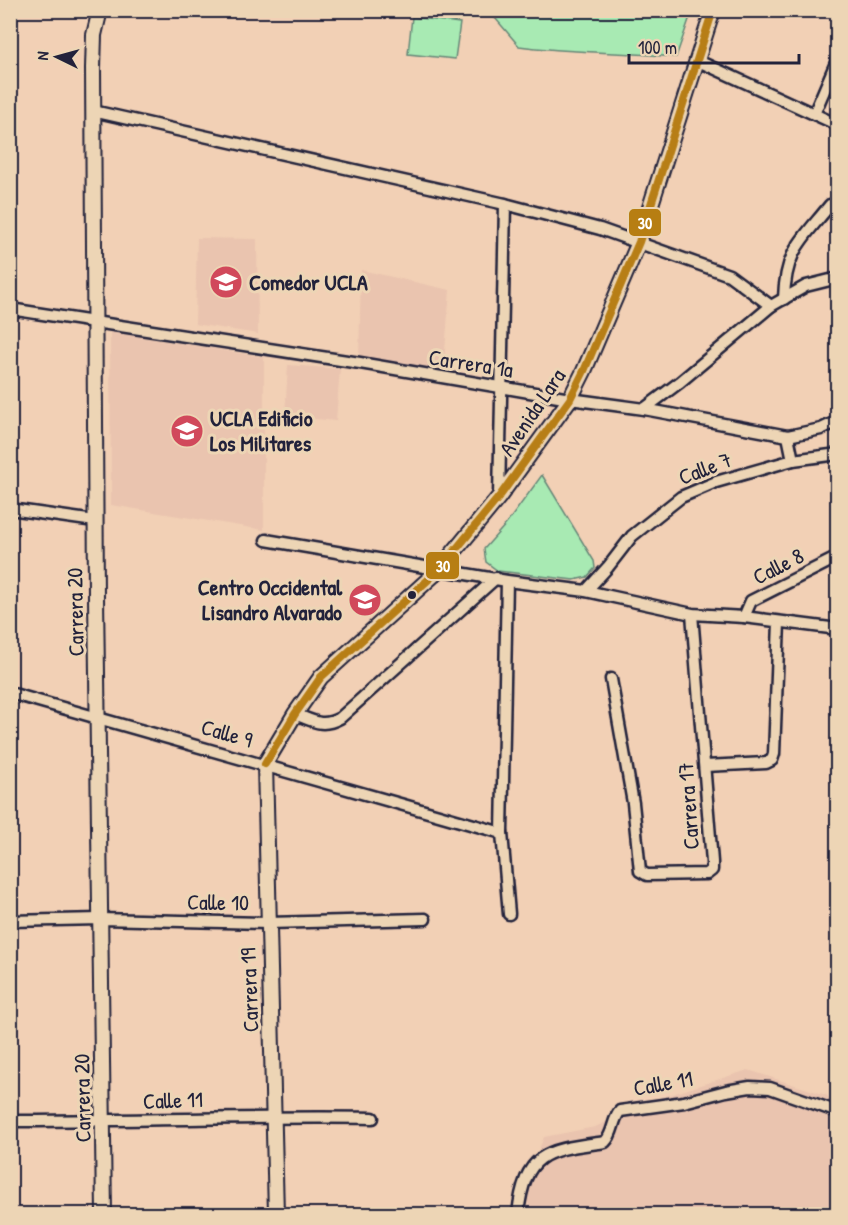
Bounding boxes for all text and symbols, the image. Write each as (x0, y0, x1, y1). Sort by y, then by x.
north arrow (27, 27, 87, 87)
scale bar (629, 27, 798, 65)
text: 100 m (638, 35, 677, 60)
text: N (31, 50, 53, 61)
line badge: 30 (628, 208, 662, 237)
text: 30 (638, 212, 652, 234)
school or university icon: Comedor UCLA (208, 264, 244, 300)
place label: Comedor UCLA (249, 267, 368, 297)
street label: Carrera 1a (427, 342, 516, 385)
street label: Avenida Lara (492, 362, 572, 462)
place label: UCLA Edificio Los Militares (210, 403, 313, 458)
school or university icon: UCLA Edificio Los Militares (169, 413, 205, 449)
street label: Calle 7 (674, 444, 736, 492)
street label: Calle 8 (747, 540, 809, 592)
line badge: 30 (425, 551, 460, 580)
text: 30 (436, 555, 450, 577)
street label: Carrera 20 (59, 567, 91, 657)
place label: Centro Occidental Lisandro Alvarado (198, 572, 343, 627)
school or university icon: Centro Occidental Lisandro Alvarado (347, 582, 383, 618)
unlabelled marker (406, 589, 418, 601)
street label: Calle 9 (198, 711, 256, 755)
street label: Carrera 17 (670, 761, 706, 851)
street label: Calle 10 (187, 886, 249, 918)
street label: Carrera 19 (233, 947, 265, 1033)
street label: Carrera 20 (66, 1053, 98, 1143)
street label: Calle 11 (631, 1063, 695, 1103)
street label: Calle 11 (143, 1084, 203, 1116)

